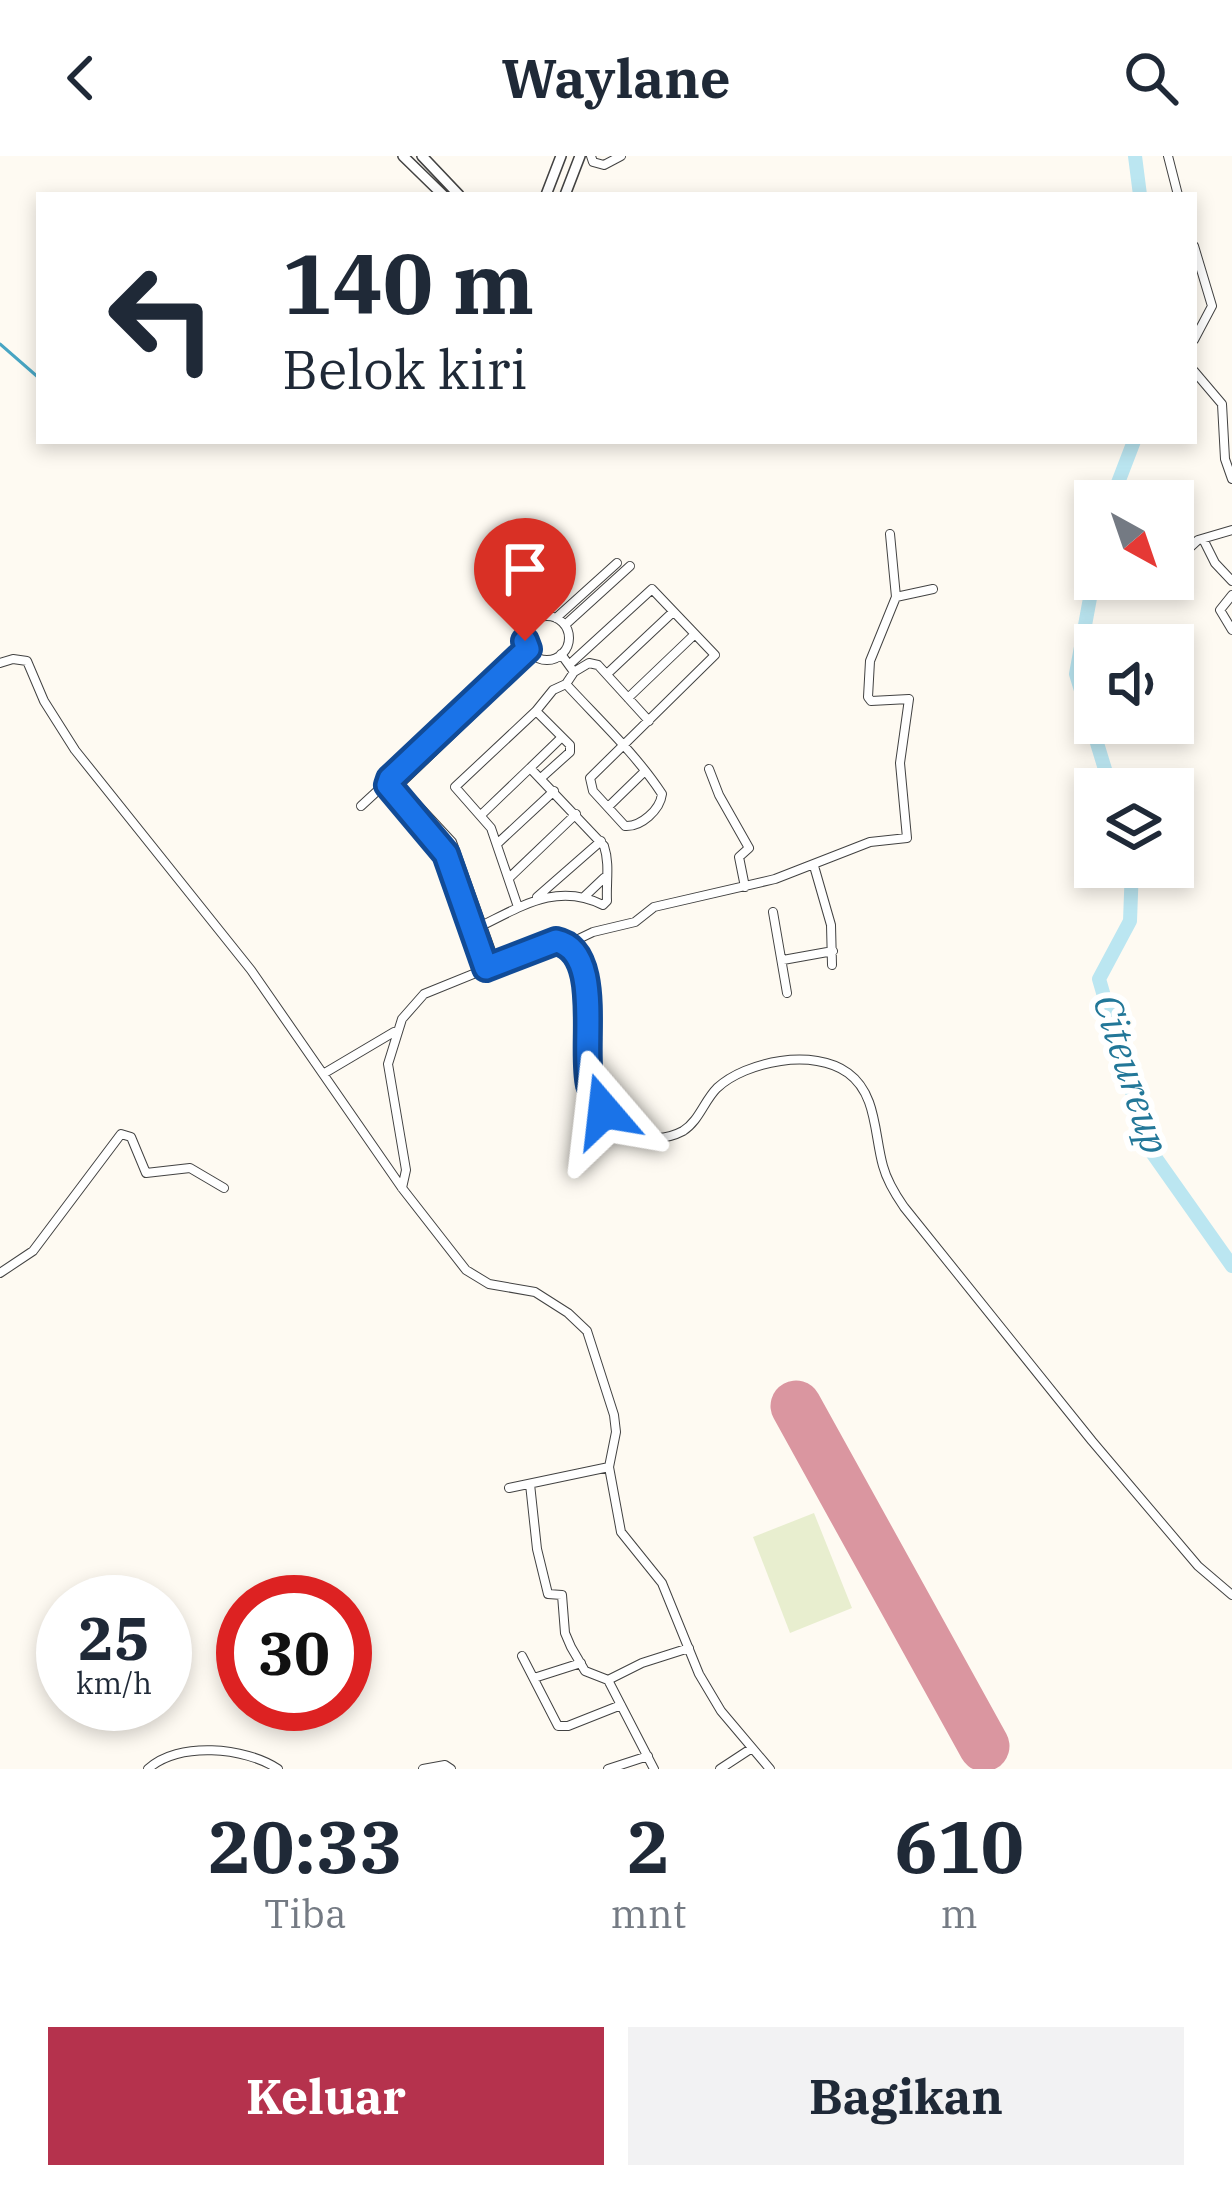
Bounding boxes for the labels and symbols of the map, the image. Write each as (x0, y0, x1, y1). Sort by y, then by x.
north arrow (1074, 480, 1194, 600)
pin (474, 518, 576, 641)
water label: Citeureup (1082, 988, 1182, 1160)
position arrow (541, 1048, 667, 1174)
speed limit sign: 30 (216, 1575, 372, 1731)

